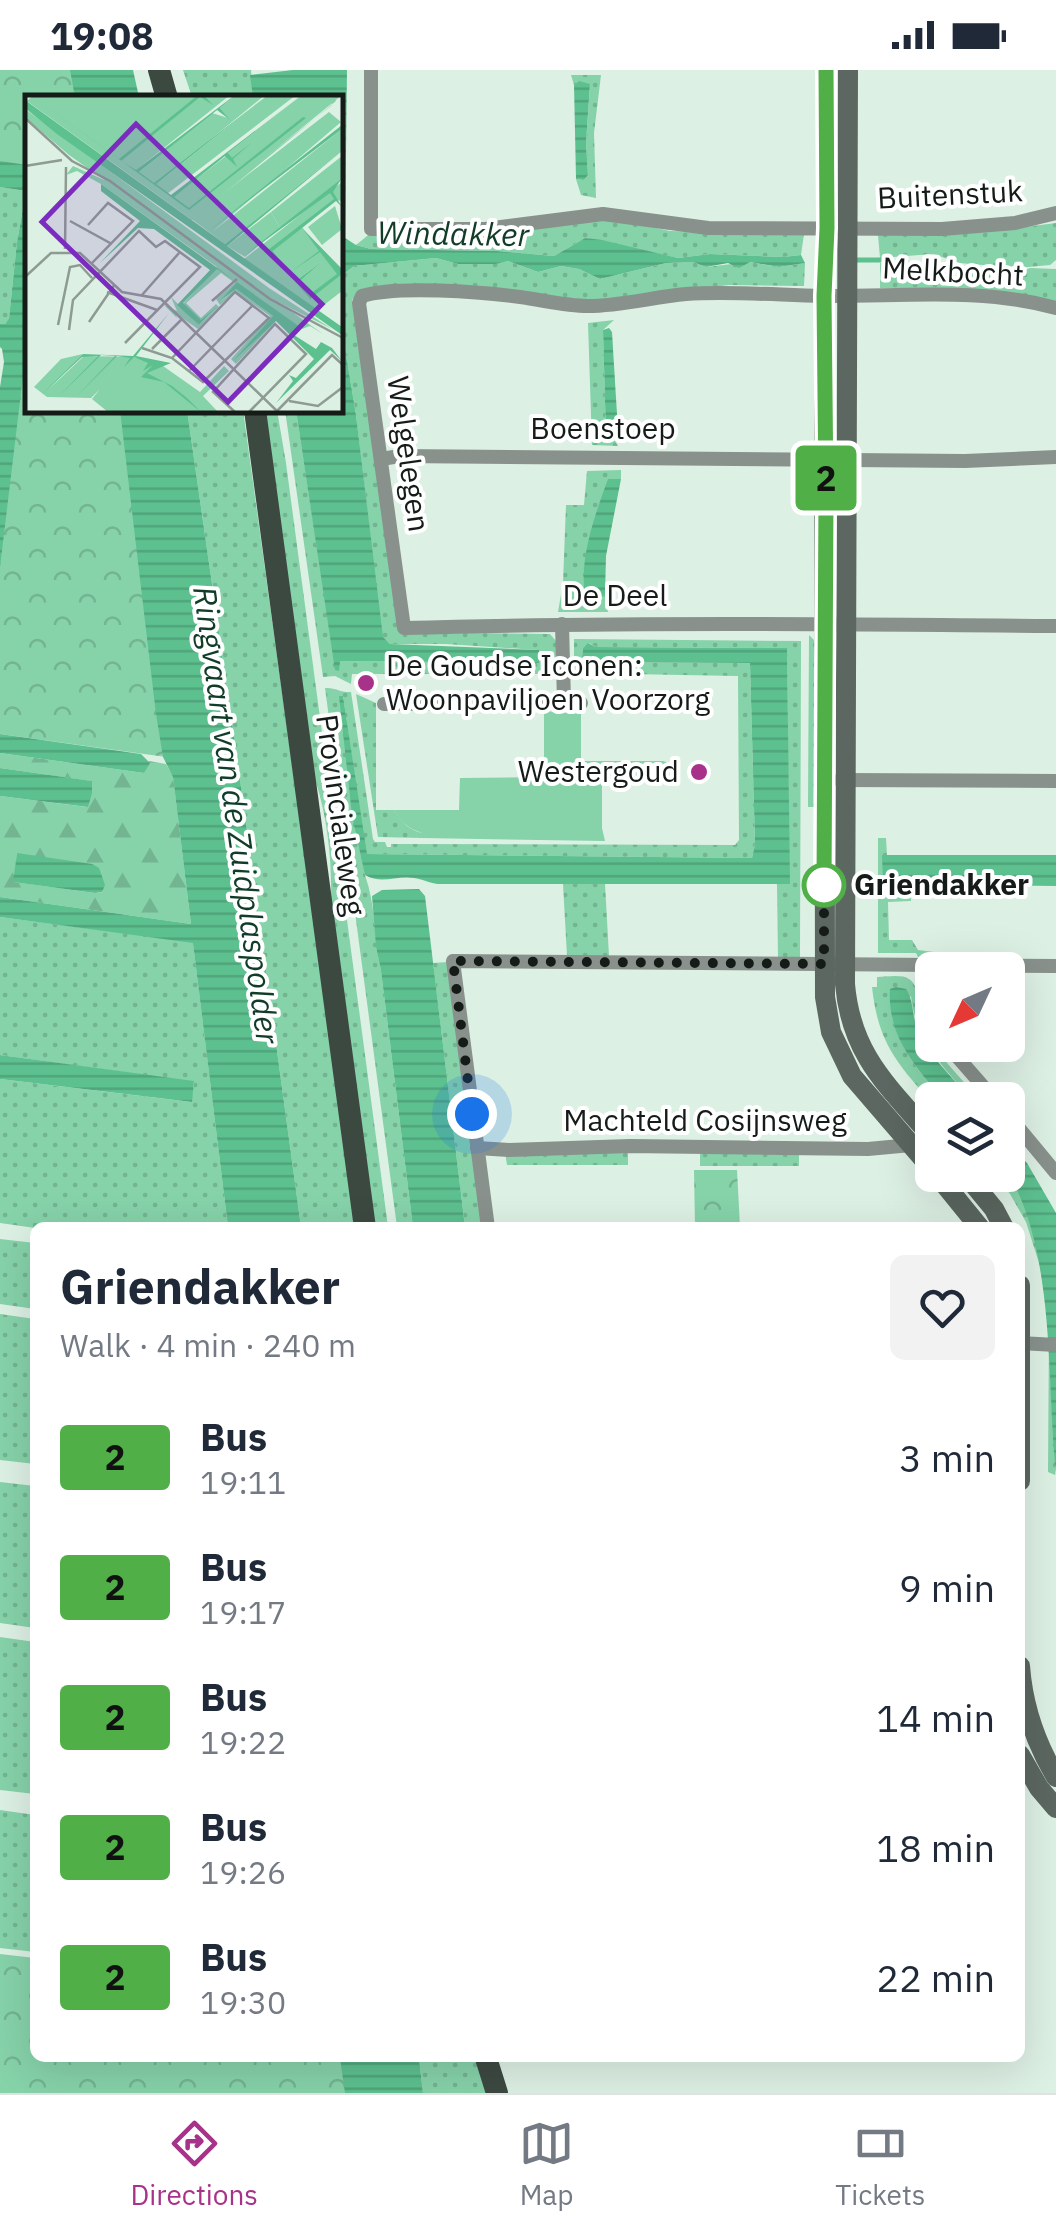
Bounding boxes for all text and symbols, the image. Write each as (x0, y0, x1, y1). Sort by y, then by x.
text: 19:08 (50, 11, 154, 60)
inset map (25, 95, 342, 412)
street label: Buitenstuk (876, 170, 1024, 217)
water label: Windakker (377, 211, 531, 255)
street label: Melkbocht (881, 247, 1025, 294)
street label: Welgelegen (379, 373, 440, 534)
street label: Boenstoep (530, 408, 676, 447)
line badge: 2 (794, 446, 858, 510)
text: 2 (815, 455, 837, 501)
street label: De Deel (563, 575, 667, 614)
water label: Ringvaart van de Zuidplaspolder (184, 583, 290, 1048)
place label: De Goudse Iconen: Woonpaviljoen Voorzorg (386, 645, 710, 718)
marker: De Goudse Iconen: Woonpaviljoen Voorzorg (355, 672, 377, 694)
street label: Provincialeweg (308, 712, 375, 918)
place label: Westergoud (518, 751, 679, 790)
marker: Westergoud (688, 761, 710, 783)
marker: Griendakker (803, 864, 845, 906)
place label: Griendakker (854, 864, 1029, 903)
north arrow (915, 952, 1025, 1062)
map controls (915, 952, 1025, 1192)
button: layers (915, 1082, 1025, 1192)
your location (447, 1089, 497, 1139)
street label: Machteld Cosijnsweg (563, 1100, 847, 1139)
text: Griendakker (60, 1255, 340, 1317)
button: heart (890, 1255, 995, 1360)
text: Walk · 4 min · 240 m (60, 1324, 356, 1366)
text: Bus (200, 1412, 267, 1461)
text: 3 min (899, 1433, 995, 1482)
text: 2 (104, 1434, 126, 1480)
text: 19:11 (200, 1461, 286, 1503)
text: Bus (200, 1542, 267, 1591)
text: 9 min (899, 1563, 995, 1612)
text: 2 (104, 1564, 126, 1610)
text: 19:17 (200, 1591, 286, 1633)
text: Bus (200, 1672, 267, 1721)
text: 14 min (876, 1693, 995, 1742)
text: 2 (104, 1694, 126, 1740)
text: 19:22 (200, 1721, 286, 1763)
text: Bus (200, 1802, 267, 1851)
text: 18 min (876, 1823, 995, 1872)
text: 2 (104, 1824, 126, 1870)
text: 19:26 (200, 1851, 286, 1893)
text: Bus (200, 1932, 267, 1981)
text: 22 min (876, 1953, 995, 2002)
text: 2 (104, 1954, 126, 2000)
text: 19:30 (200, 1981, 286, 2023)
tab: Directions (131, 2116, 258, 2213)
tab: Map (519, 2116, 574, 2213)
tab: Tickets (835, 2116, 925, 2213)

